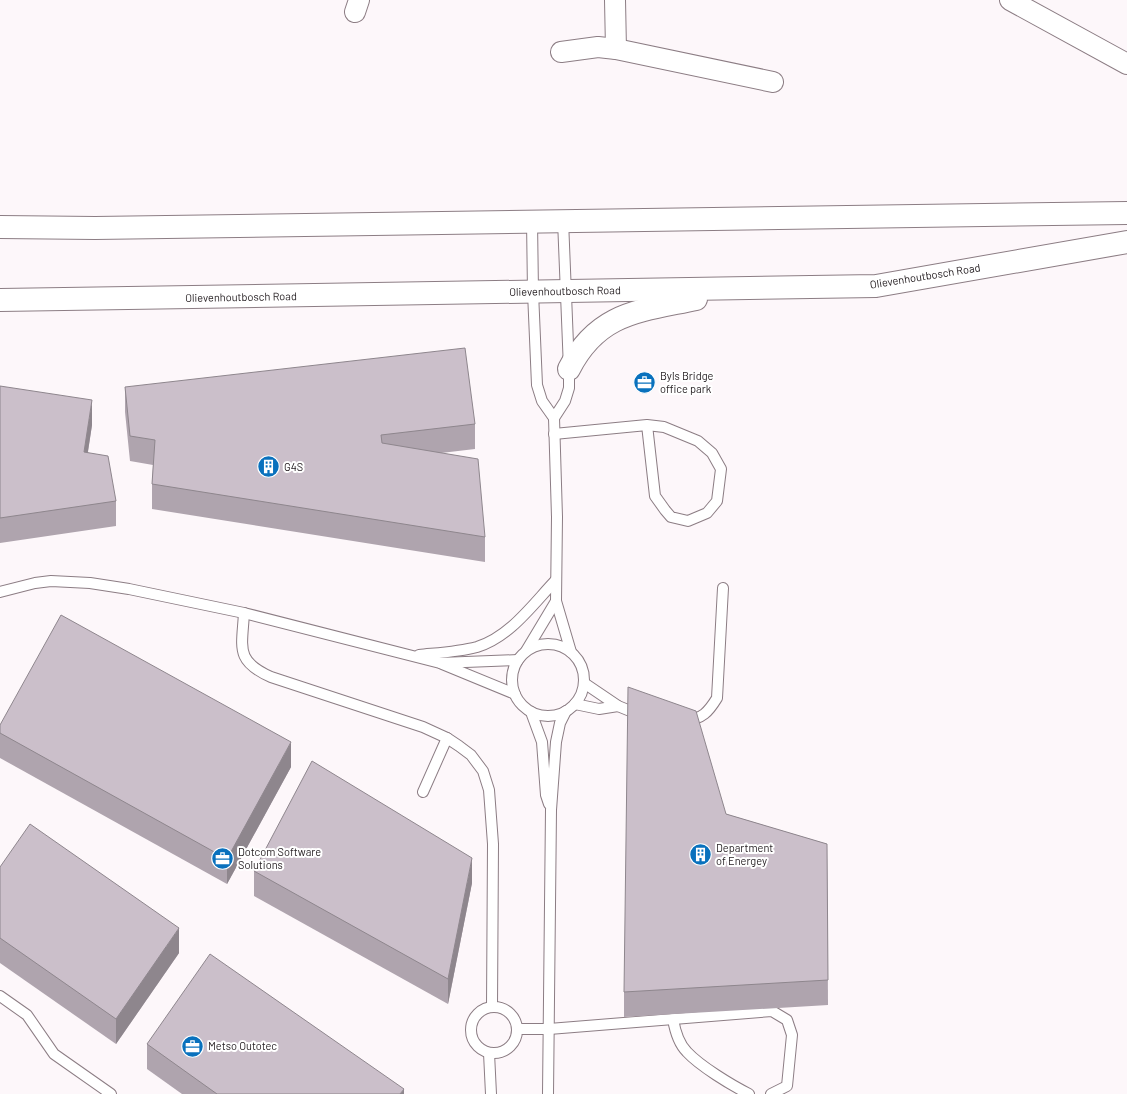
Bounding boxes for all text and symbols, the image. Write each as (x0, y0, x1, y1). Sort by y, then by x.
street label: Olievenhoutbosch Road (869, 260, 981, 291)
street label: Olievenhoutbosch Road (509, 283, 621, 298)
street label: Olievenhoutbosch Road (185, 289, 297, 304)
office icon: Byls Bridge office park (631, 369, 657, 395)
place label: Byls Bridge office park (660, 369, 714, 395)
building icon: G4S (255, 454, 281, 480)
place label: G4S (284, 460, 303, 473)
building icon: Department of Energey (688, 841, 714, 867)
place label: Department of Energey (716, 841, 773, 867)
office icon: Dotcom Software Solutions (209, 845, 235, 871)
place label: Dotcom Software Solutions (238, 845, 321, 871)
office icon: Metso Outotec (179, 1033, 205, 1059)
place label: Metso Outotec (208, 1039, 277, 1052)

